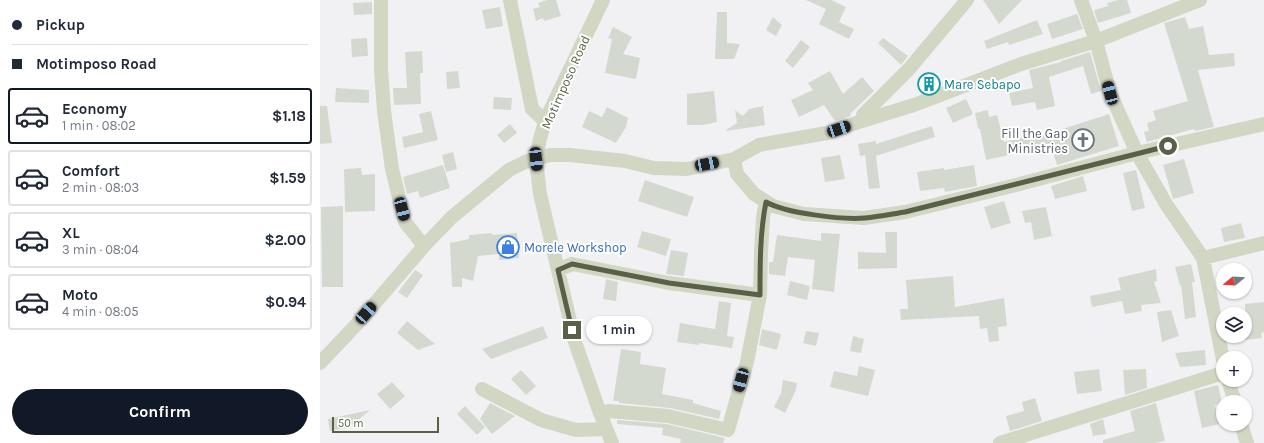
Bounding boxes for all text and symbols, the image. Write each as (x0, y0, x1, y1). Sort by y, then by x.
text: Pickup (36, 16, 85, 34)
street label: Motimposo Road (538, 33, 593, 131)
text: Motimposo Road (36, 55, 157, 73)
building icon: Mare Sebapo (916, 71, 942, 97)
place label: Mare Sebapo (944, 77, 1021, 92)
car (1101, 80, 1119, 106)
icon: car (14, 98, 50, 134)
text: Economy (62, 100, 127, 118)
text: $1.18 (272, 107, 306, 125)
text: 1 min · 08:02 (62, 118, 136, 133)
car (826, 119, 852, 139)
place label: Fill the Gap Ministries (1001, 126, 1068, 156)
church icon: Fill the Gap Ministries (1070, 127, 1096, 153)
route start (1159, 137, 1177, 155)
car (529, 146, 543, 172)
car (694, 156, 720, 172)
icon: car (14, 160, 50, 196)
text: Comfort (62, 162, 120, 180)
text: $1.59 (269, 169, 306, 187)
text: 2 min · 08:03 (62, 180, 139, 195)
car (393, 196, 411, 222)
icon: car (14, 222, 50, 258)
text: XL (62, 224, 80, 242)
text: $2.00 (264, 231, 306, 249)
shop icon: Morele Workshop (495, 234, 521, 260)
place label: Morele Workshop (524, 240, 627, 255)
text: 3 min · 08:04 (62, 242, 139, 257)
north arrow (1216, 263, 1252, 299)
map controls (1216, 263, 1252, 431)
icon: car (14, 284, 50, 320)
text: Moto (62, 286, 98, 304)
text: $0.94 (265, 293, 306, 311)
car (354, 300, 378, 326)
text: 4 min · 08:05 (62, 304, 138, 319)
button: layers (1216, 307, 1252, 343)
callout: 1 min (586, 316, 652, 344)
route end (563, 321, 581, 339)
text: 1 min (603, 322, 635, 337)
button: + (1216, 351, 1252, 387)
car (732, 367, 750, 393)
button: Confirm (12, 389, 308, 435)
button: − (1216, 395, 1252, 431)
scale bar (332, 415, 439, 434)
text: 50 m (338, 417, 364, 430)

